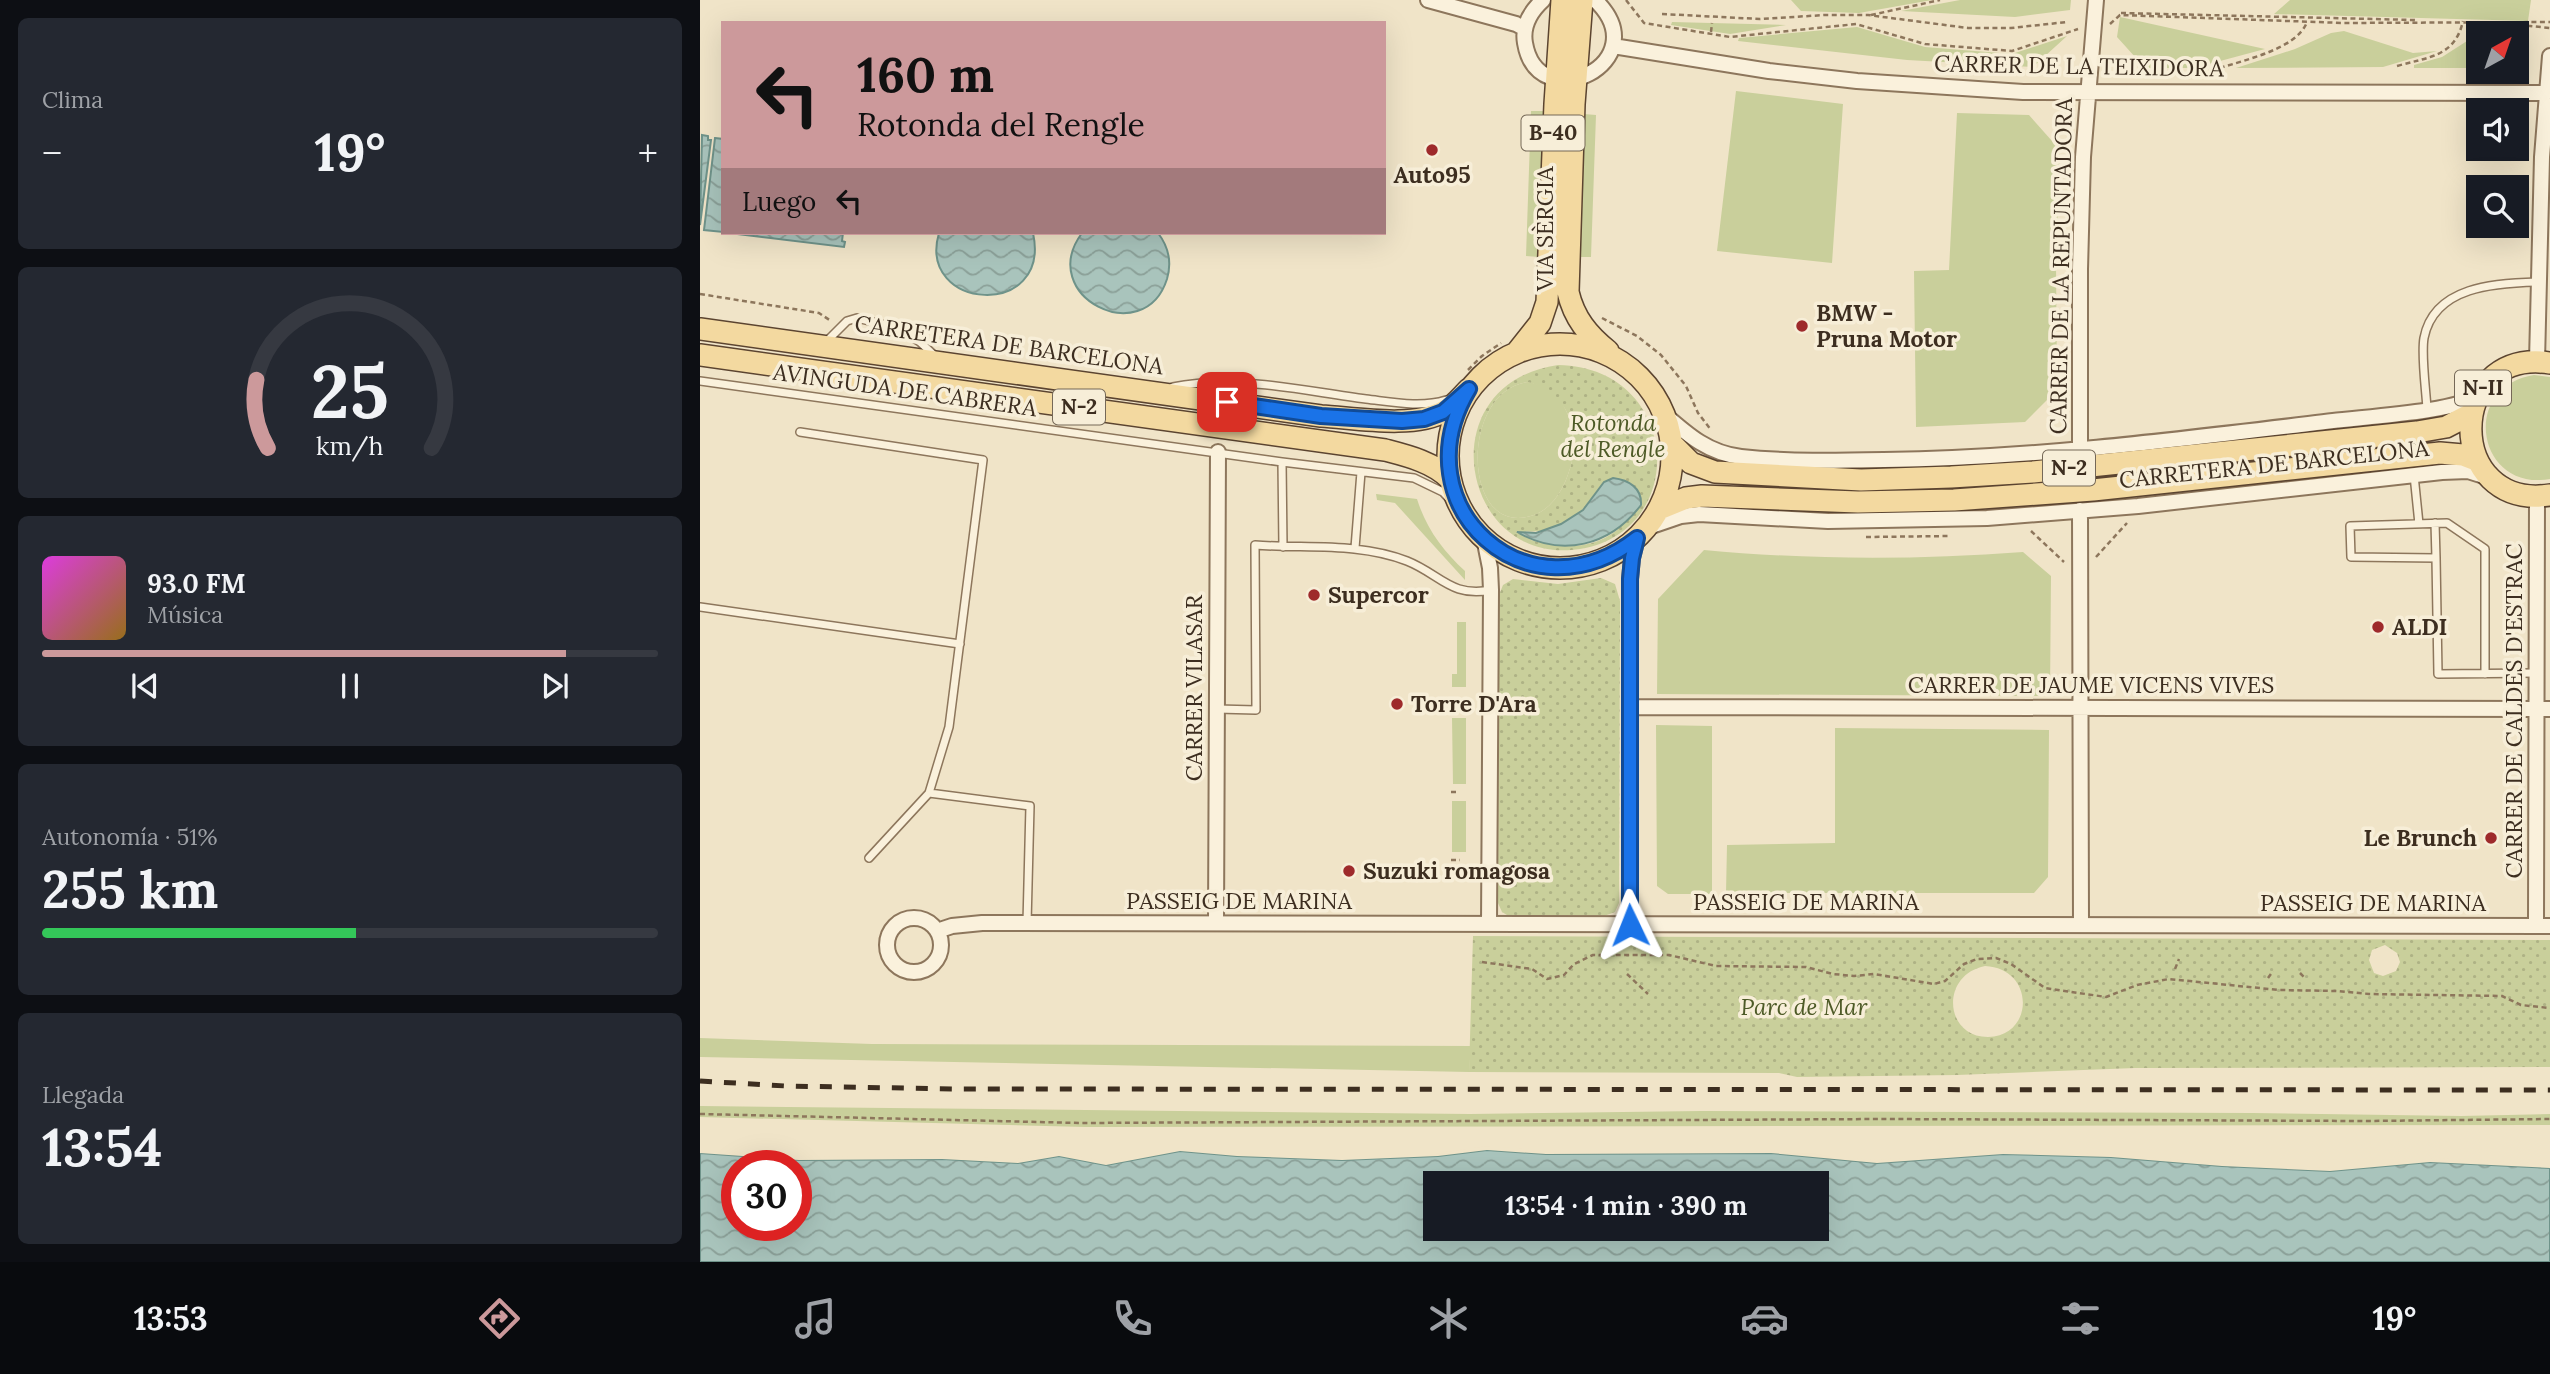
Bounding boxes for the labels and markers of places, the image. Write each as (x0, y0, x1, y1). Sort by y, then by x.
marker: Auto95 (1424, 142, 1440, 158)
place label: Auto95 (1393, 160, 1471, 189)
place label: BMW - Pruna Motor (1816, 298, 1957, 353)
marker: BMW - Pruna Motor (1794, 318, 1810, 334)
pin (1197, 372, 1257, 432)
place label: Supercor (1328, 580, 1429, 609)
marker: Supercor (1306, 587, 1322, 603)
place label: ALDI (2392, 612, 2447, 641)
marker: ALDI (2370, 619, 2386, 635)
place label: Torre D'Ara (1411, 689, 1537, 718)
marker: Torre D'Ara (1389, 696, 1405, 712)
place label: Le Brunch (2364, 823, 2477, 852)
marker: Le Brunch (2483, 830, 2499, 846)
place label: Suzuki romagosa (1363, 856, 1550, 885)
marker: Suzuki romagosa (1341, 863, 1357, 879)

